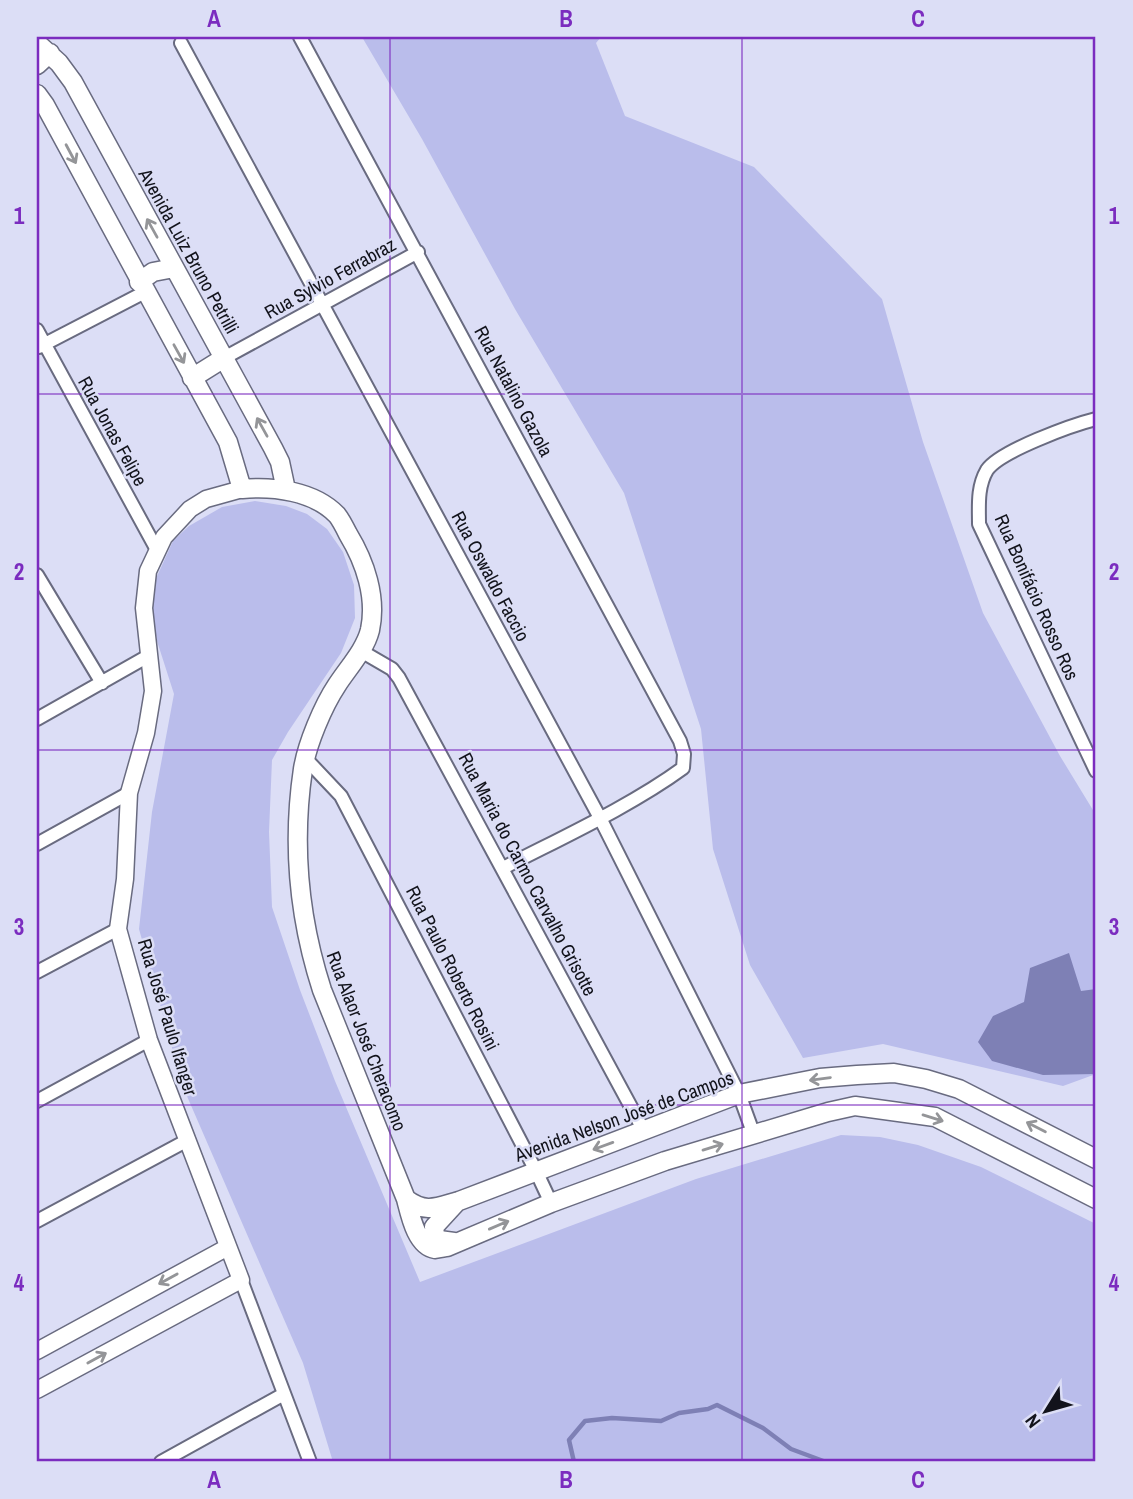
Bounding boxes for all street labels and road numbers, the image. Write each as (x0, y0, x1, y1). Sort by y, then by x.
street label: Avenida Luiz Bruno Petrilli (132, 163, 245, 338)
street label: Rua Sylvio Ferrabraz (260, 231, 401, 325)
street label: Rua Natalino Gazola (469, 321, 560, 461)
street label: Rua Jonas Felipe (72, 372, 154, 490)
street label: Rua Oswaldo Faccio (446, 506, 536, 646)
street label: Rua Bonifácio Rosso Ros (989, 510, 1085, 684)
street label: Rua Maria do Carmo Carvalho Grisotte (453, 748, 603, 1000)
street label: Rua Paulo Roberto Rosini (400, 881, 506, 1055)
street label: Rua José Paulo Ifanger (132, 935, 204, 1099)
street label: Rua Alaor José Cheracomo (321, 947, 413, 1135)
street label: Avenida Nelson José de Campos (510, 1064, 737, 1168)

